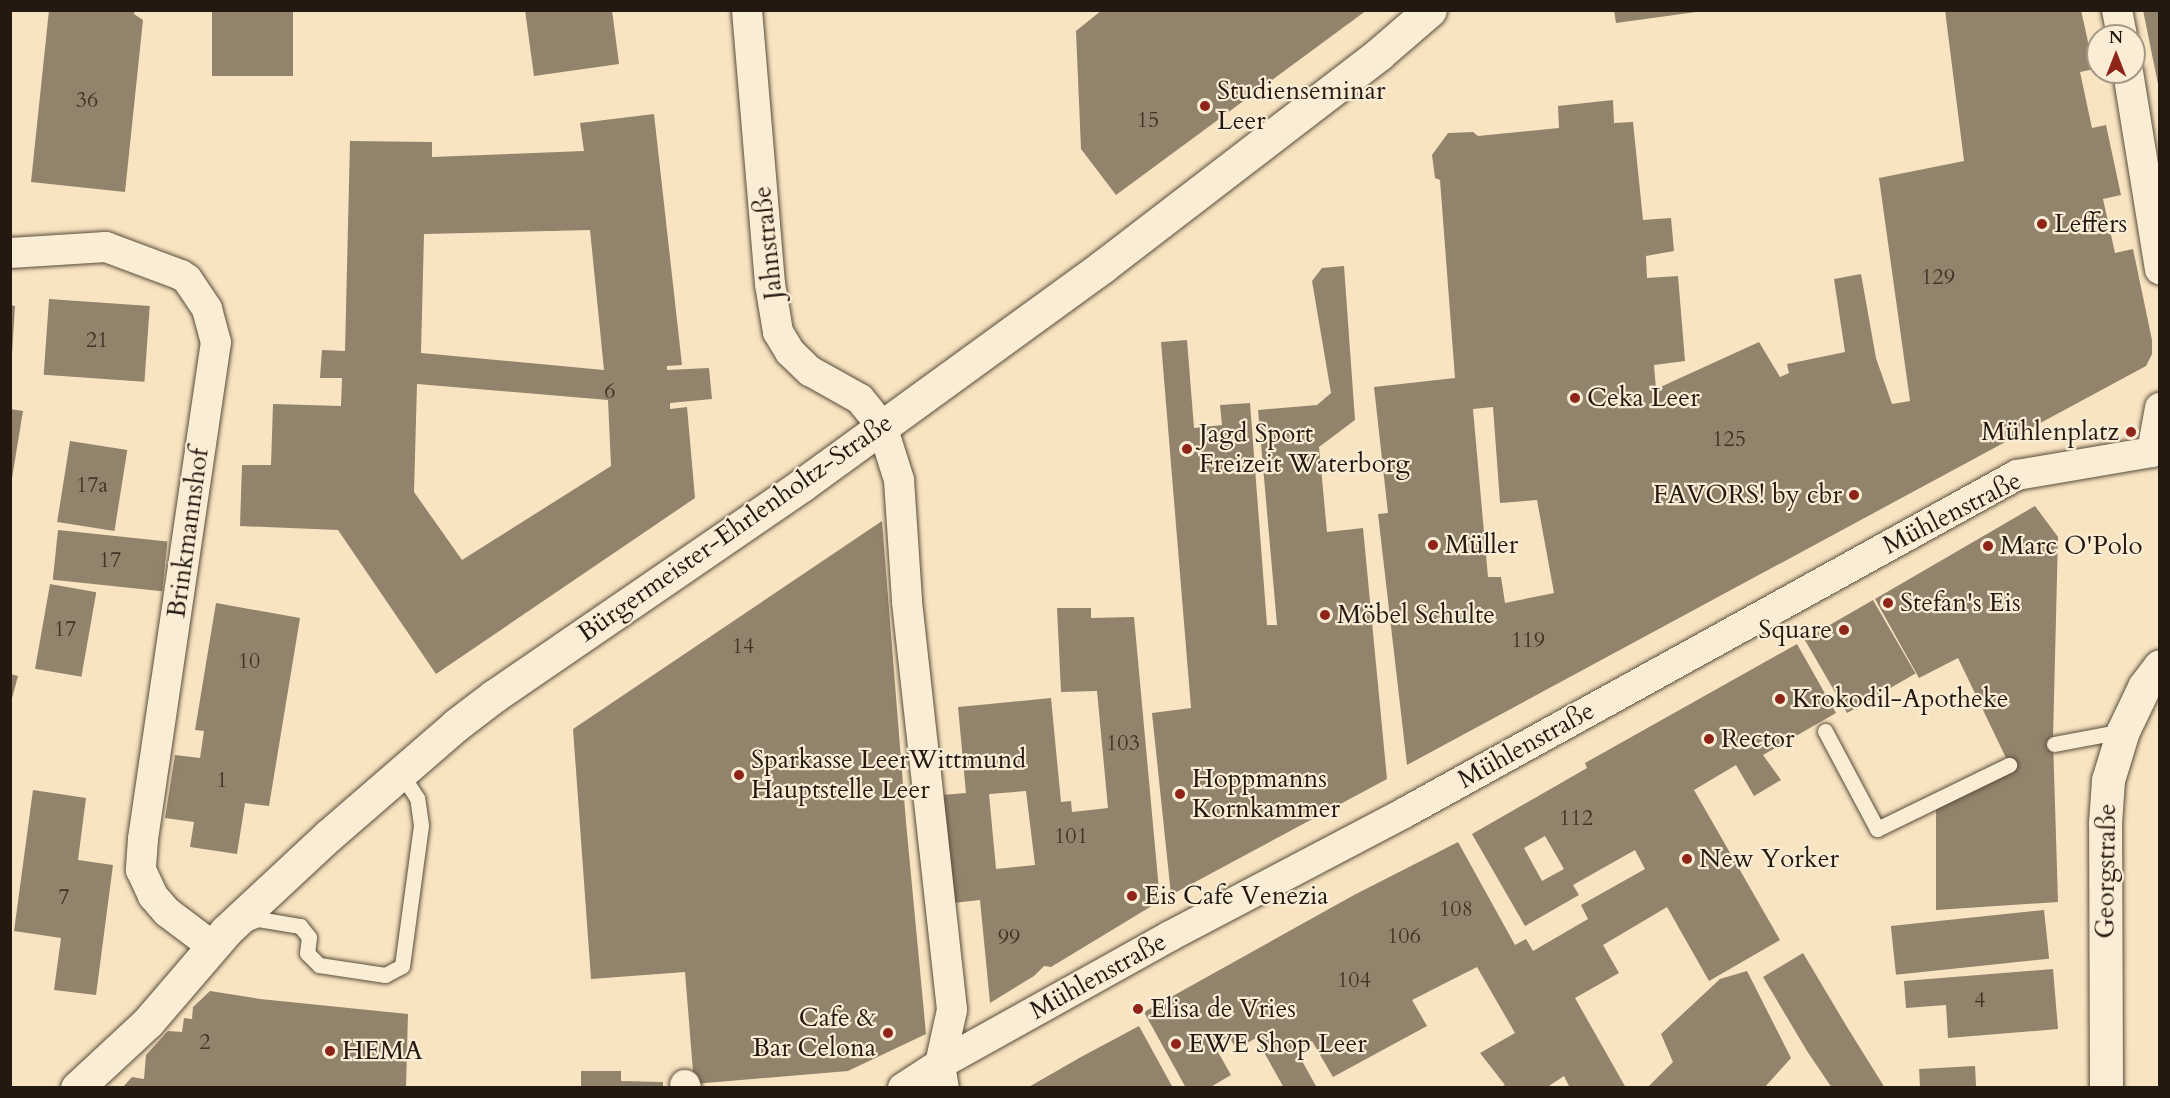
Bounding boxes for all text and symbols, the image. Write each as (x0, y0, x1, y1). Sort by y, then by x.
north arrow (2086, 24, 2146, 84)
text: N (2109, 27, 2123, 49)
place label: Studienseminar Leer (1217, 75, 1386, 136)
house number: 36 (76, 88, 98, 114)
marker: Studienseminar Leer (1198, 99, 1212, 113)
house number: 15 (1137, 108, 1159, 134)
street label: Jahnstraße (747, 185, 789, 301)
place label: Leffers (2054, 208, 2127, 240)
marker: Leffers (2035, 217, 2049, 231)
house number: 129 (1921, 265, 1955, 291)
house number: 21 (86, 328, 108, 354)
house number: 6 (604, 379, 616, 405)
place label: Ceka Leer (1587, 382, 1700, 414)
marker: Ceka Leer (1568, 391, 1582, 405)
street label: Bürgermeister-Ehrlenholtz-Straße (572, 407, 898, 649)
place label: Mühlenplatz (1981, 416, 2119, 448)
place label: Jagd Sport Freizeit Waterborg (1199, 418, 1410, 479)
marker: Mühlenplatz (2124, 425, 2138, 439)
house number: 125 (1712, 427, 1746, 453)
marker: Jagd Sport Freizeit Waterborg (1180, 442, 1194, 456)
street label: Brinkmannshof (161, 446, 215, 620)
street label: Mühlenstraße (1878, 465, 2026, 561)
house number: 17a (76, 473, 108, 499)
place label: FAVORS! by cbr (1653, 479, 1842, 511)
marker: FAVORS! by cbr (1847, 488, 1861, 502)
place label: Müller (1445, 529, 1518, 561)
place label: Marc O'Polo (2000, 530, 2143, 562)
marker: Müller (1426, 538, 1440, 552)
marker: Marc O'Polo (1981, 539, 1995, 553)
house number: 17 (99, 548, 121, 574)
place label: Stefan's Eis (1900, 587, 2021, 619)
marker: Stefan's Eis (1881, 596, 1895, 610)
place label: Möbel Schulte (1337, 599, 1495, 631)
marker: Möbel Schulte (1318, 608, 1332, 622)
place label: Square (1758, 614, 1832, 646)
house number: 17 (54, 617, 76, 643)
marker: Square (1837, 623, 1851, 637)
house number: 119 (1511, 628, 1545, 654)
house number: 14 (732, 634, 754, 660)
house number: 10 (238, 649, 260, 675)
place label: Krokodil-Apotheke (1792, 683, 2009, 715)
marker: Krokodil-Apotheke (1773, 692, 1787, 706)
street label: Mühlenstraße (1452, 695, 1600, 795)
place label: Rector (1721, 723, 1794, 755)
house number: 103 (1106, 731, 1140, 757)
marker: Rector (1702, 732, 1716, 746)
place label: Sparkasse LeerWittmund Hauptstelle Leer (751, 744, 1026, 806)
place label: Hoppmanns Kornkammer (1192, 763, 1340, 825)
house number: 1 (216, 768, 228, 794)
marker: Sparkasse LeerWittmund Hauptstelle Leer (732, 768, 746, 782)
marker: Hoppmanns Kornkammer (1173, 787, 1187, 801)
street label: Georgstraße (2089, 803, 2123, 939)
house number: 112 (1559, 806, 1593, 832)
house number: 101 (1054, 824, 1088, 850)
place label: New Yorker (1699, 843, 1839, 875)
marker: New Yorker (1680, 852, 1694, 866)
place label: Eis Cafe Venezia (1144, 880, 1329, 912)
house number: 7 (58, 885, 70, 911)
marker: Eis Cafe Venezia (1125, 889, 1139, 903)
house number: 108 (1439, 897, 1473, 923)
house number: 106 (1387, 924, 1421, 950)
house number: 99 (998, 925, 1020, 951)
street label: Mühlenstraße (1024, 926, 1172, 1026)
house number: 104 (1337, 968, 1371, 994)
house number: 4 (1974, 988, 1986, 1014)
place label: Elisa de Vries (1150, 993, 1296, 1025)
place label: Cafe & Bar Celona (752, 1002, 876, 1064)
marker: Elisa de Vries (1131, 1002, 1145, 1016)
marker: Cafe & Bar Celona (881, 1026, 895, 1040)
place label: EWE Shop Leer (1188, 1028, 1367, 1060)
house number: 2 (199, 1030, 211, 1056)
place label: HEMA (342, 1035, 423, 1067)
marker: EWE Shop Leer (1169, 1037, 1183, 1051)
marker: HEMA (323, 1044, 337, 1058)

